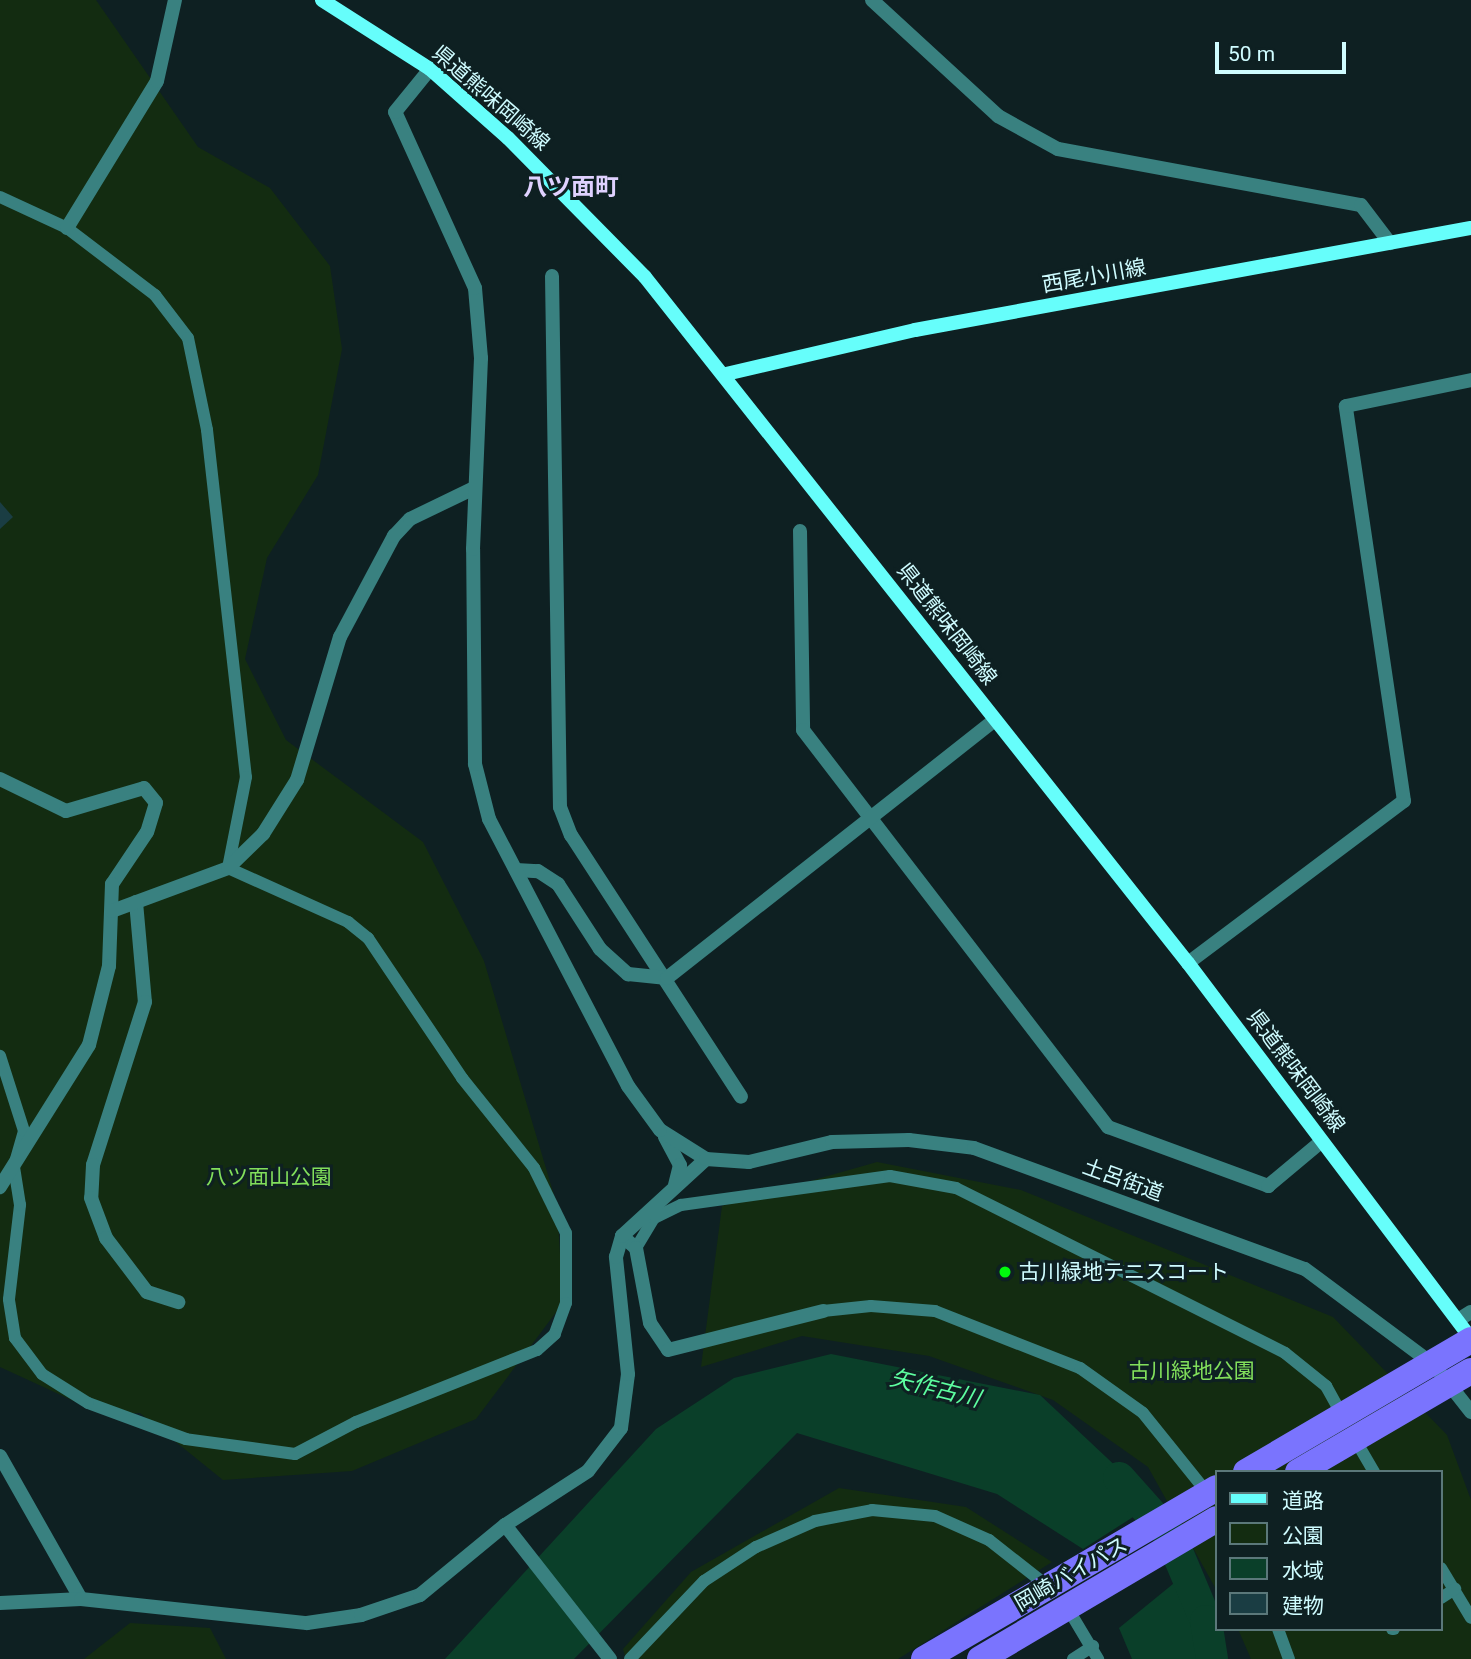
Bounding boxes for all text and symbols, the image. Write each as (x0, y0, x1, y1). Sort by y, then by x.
scale bar (1219, 28, 1350, 72)
street label: 県道熊味岡崎線 (427, 40, 555, 156)
text: 50 m (1228, 42, 1275, 66)
district label: 八ツ面町 (523, 174, 619, 202)
street label: 西尾小川線 (1040, 254, 1148, 298)
street label: 県道熊味岡崎線 (892, 558, 1002, 690)
street label: 県道熊味岡崎線 (1242, 1005, 1350, 1137)
street label: 土呂街道 (1079, 1154, 1167, 1206)
park label: 八ツ面山公園 (206, 1164, 332, 1190)
place label: 古川緑地テニスコート (1019, 1259, 1229, 1285)
marker: 古川緑地テニスコート (997, 1264, 1013, 1280)
park label: 古川緑地公園 (1129, 1358, 1255, 1384)
water label: 矢作古川 (887, 1364, 983, 1414)
legend (1216, 1470, 1443, 1631)
text: 道路 (1282, 1489, 1324, 1513)
text: 公園 (1282, 1524, 1324, 1548)
street label: 岡崎バイパス (1010, 1532, 1132, 1616)
text: 水域 (1282, 1559, 1324, 1583)
text: 建物 (1282, 1594, 1324, 1618)

